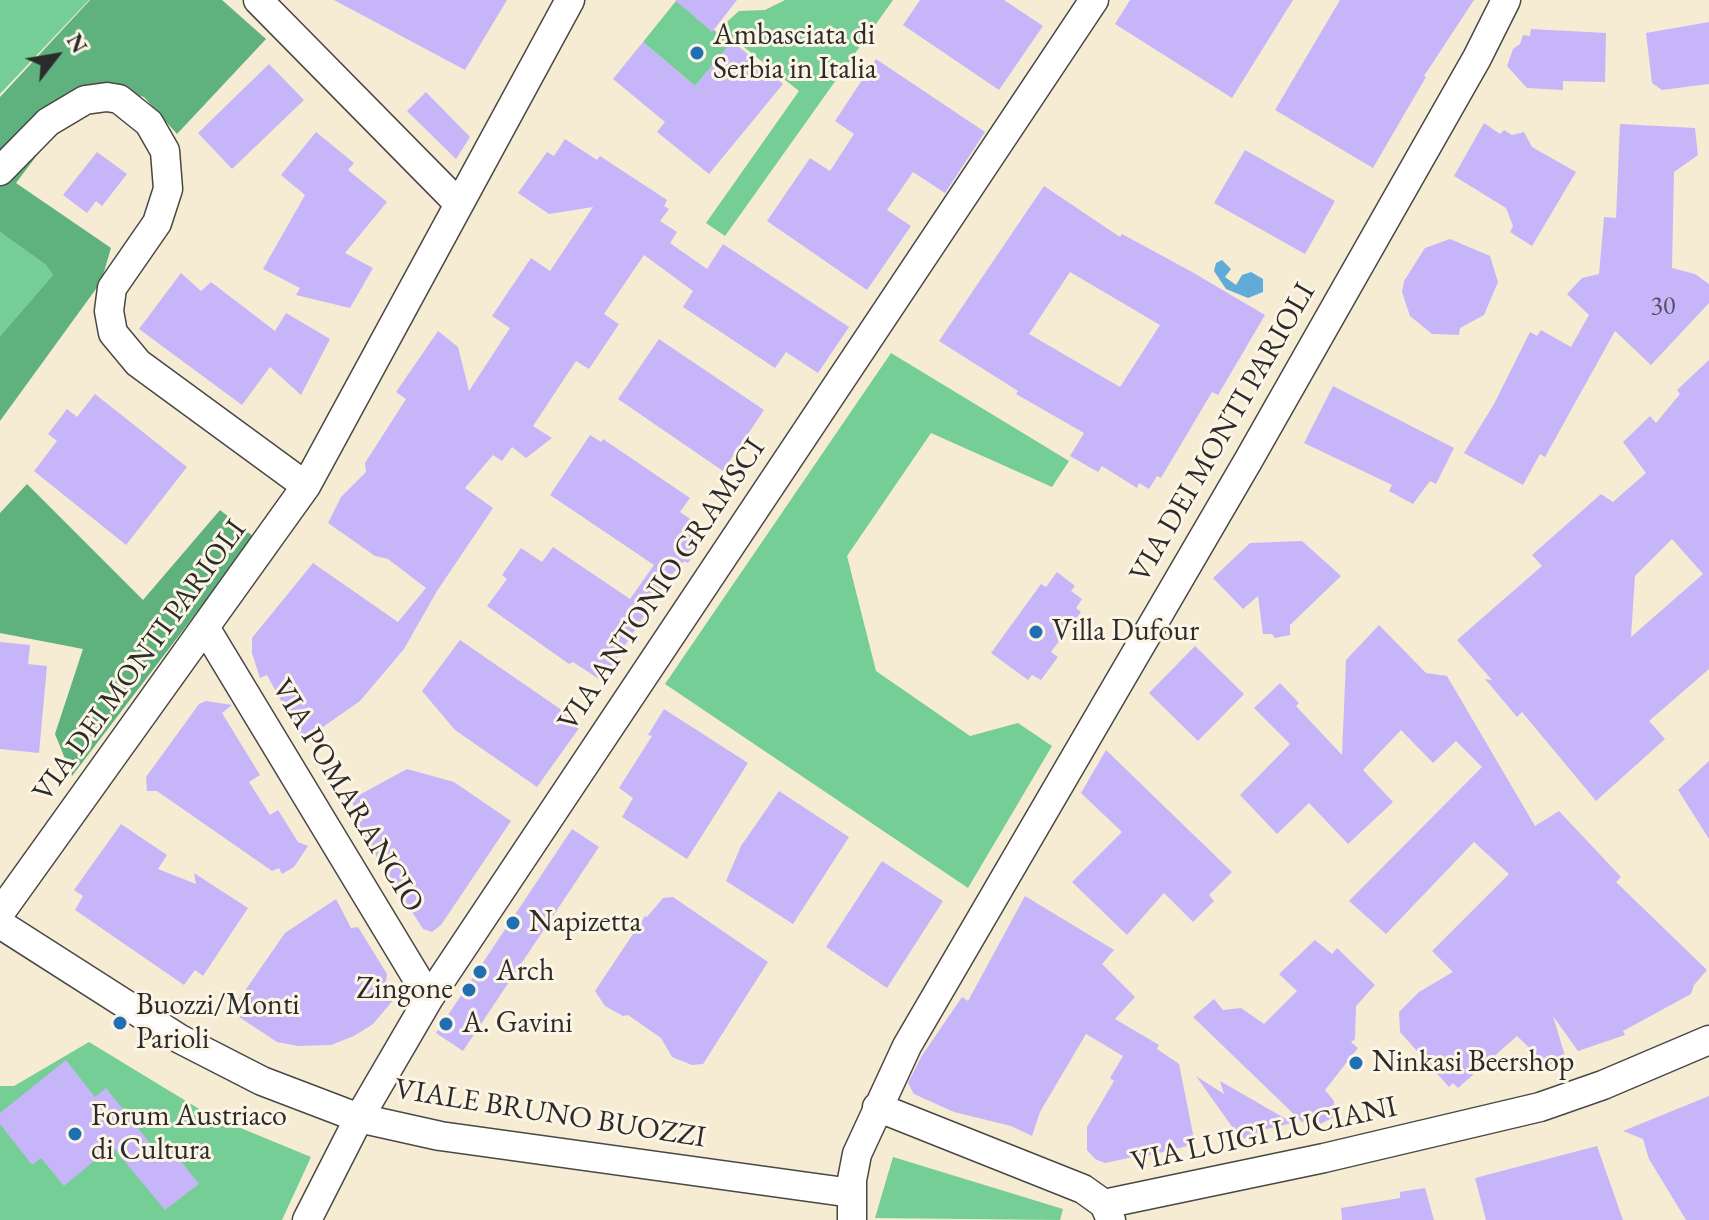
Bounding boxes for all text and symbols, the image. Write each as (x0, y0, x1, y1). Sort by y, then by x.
north arrow (16, 16, 96, 96)
place label: Ambasciata di Serbia in Italia (713, 18, 877, 88)
text: N (60, 28, 94, 58)
marker: Ambasciata di Serbia in Italia (688, 44, 706, 62)
street label: VIA DEI MONTI PARIOLI (1122, 277, 1324, 589)
house number: 30 (1651, 291, 1675, 323)
street label: VIA ANTONIO GRAMSCI (551, 432, 773, 738)
street label: VIA DEI MONTI PARIOLI (26, 513, 254, 809)
place label: Villa Dufour (1052, 614, 1199, 650)
marker: Villa Dufour (1027, 623, 1045, 641)
street label: VIA POMARANCIO (263, 673, 431, 919)
place label: Napizetta (529, 905, 641, 941)
marker: Napizetta (504, 914, 522, 932)
place label: Arch (496, 954, 554, 990)
marker: Arch (471, 963, 489, 981)
place label: Zingone (356, 972, 453, 1008)
marker: Zingone (460, 981, 478, 999)
place label: Buozzi/Monti Parioli (136, 988, 300, 1058)
place label: A. Gavini (462, 1006, 573, 1042)
marker: Buozzi/Monti Parioli (111, 1014, 129, 1032)
marker: A. Gavini (437, 1015, 455, 1033)
place label: Ninkasi Beershop (1372, 1045, 1574, 1081)
marker: Ninkasi Beershop (1347, 1054, 1365, 1072)
street label: VIALE BRUNO BUOZZI (392, 1072, 708, 1156)
street label: VIA LUIGI LUCIANI (1128, 1089, 1400, 1181)
place label: Forum Austriaco di Cultura (91, 1099, 287, 1170)
marker: Forum Austriaco di Cultura (66, 1125, 84, 1143)

